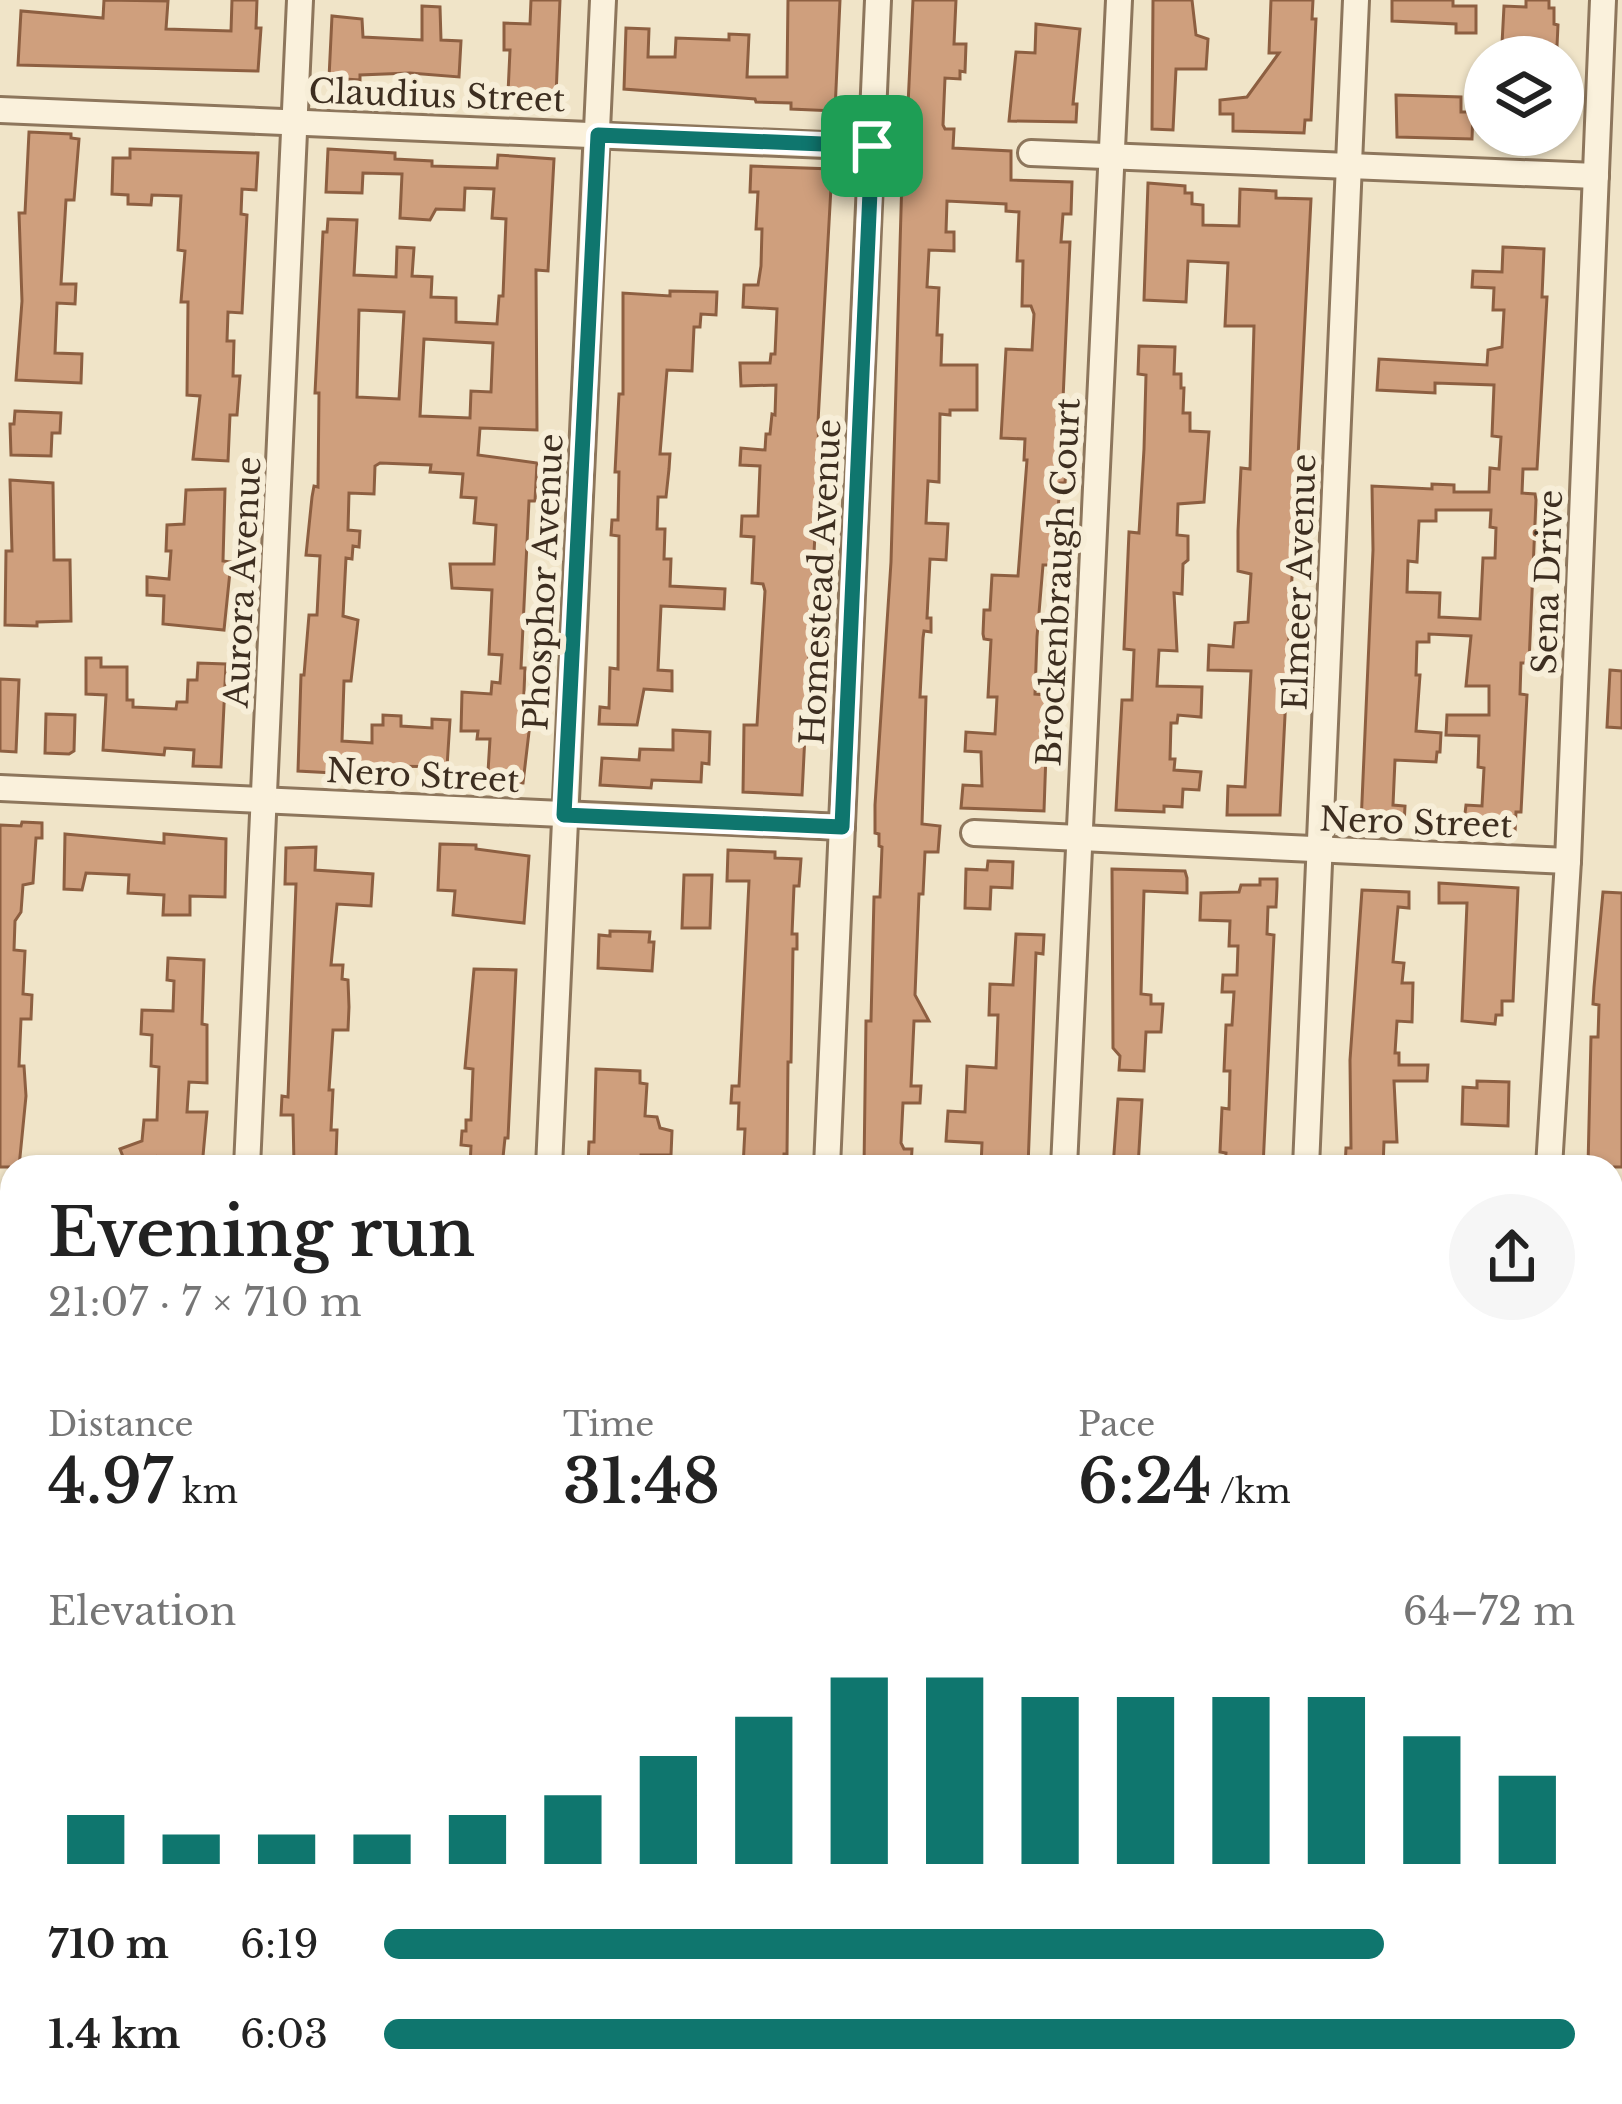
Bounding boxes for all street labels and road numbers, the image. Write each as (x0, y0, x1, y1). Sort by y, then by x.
street label: Claudius Street (308, 71, 567, 120)
street label: Brockenbraugh Court (1028, 396, 1089, 767)
street label: Homestead Avenue (791, 418, 850, 746)
street label: Phosphor Avenue (515, 432, 572, 732)
street label: Elmeer Avenue (1275, 453, 1324, 711)
street label: Aurora Avenue (215, 455, 270, 710)
street label: Sena Drive (1524, 489, 1571, 675)
street label: Nero Street (325, 750, 521, 801)
street label: Nero Street (1319, 799, 1514, 846)

